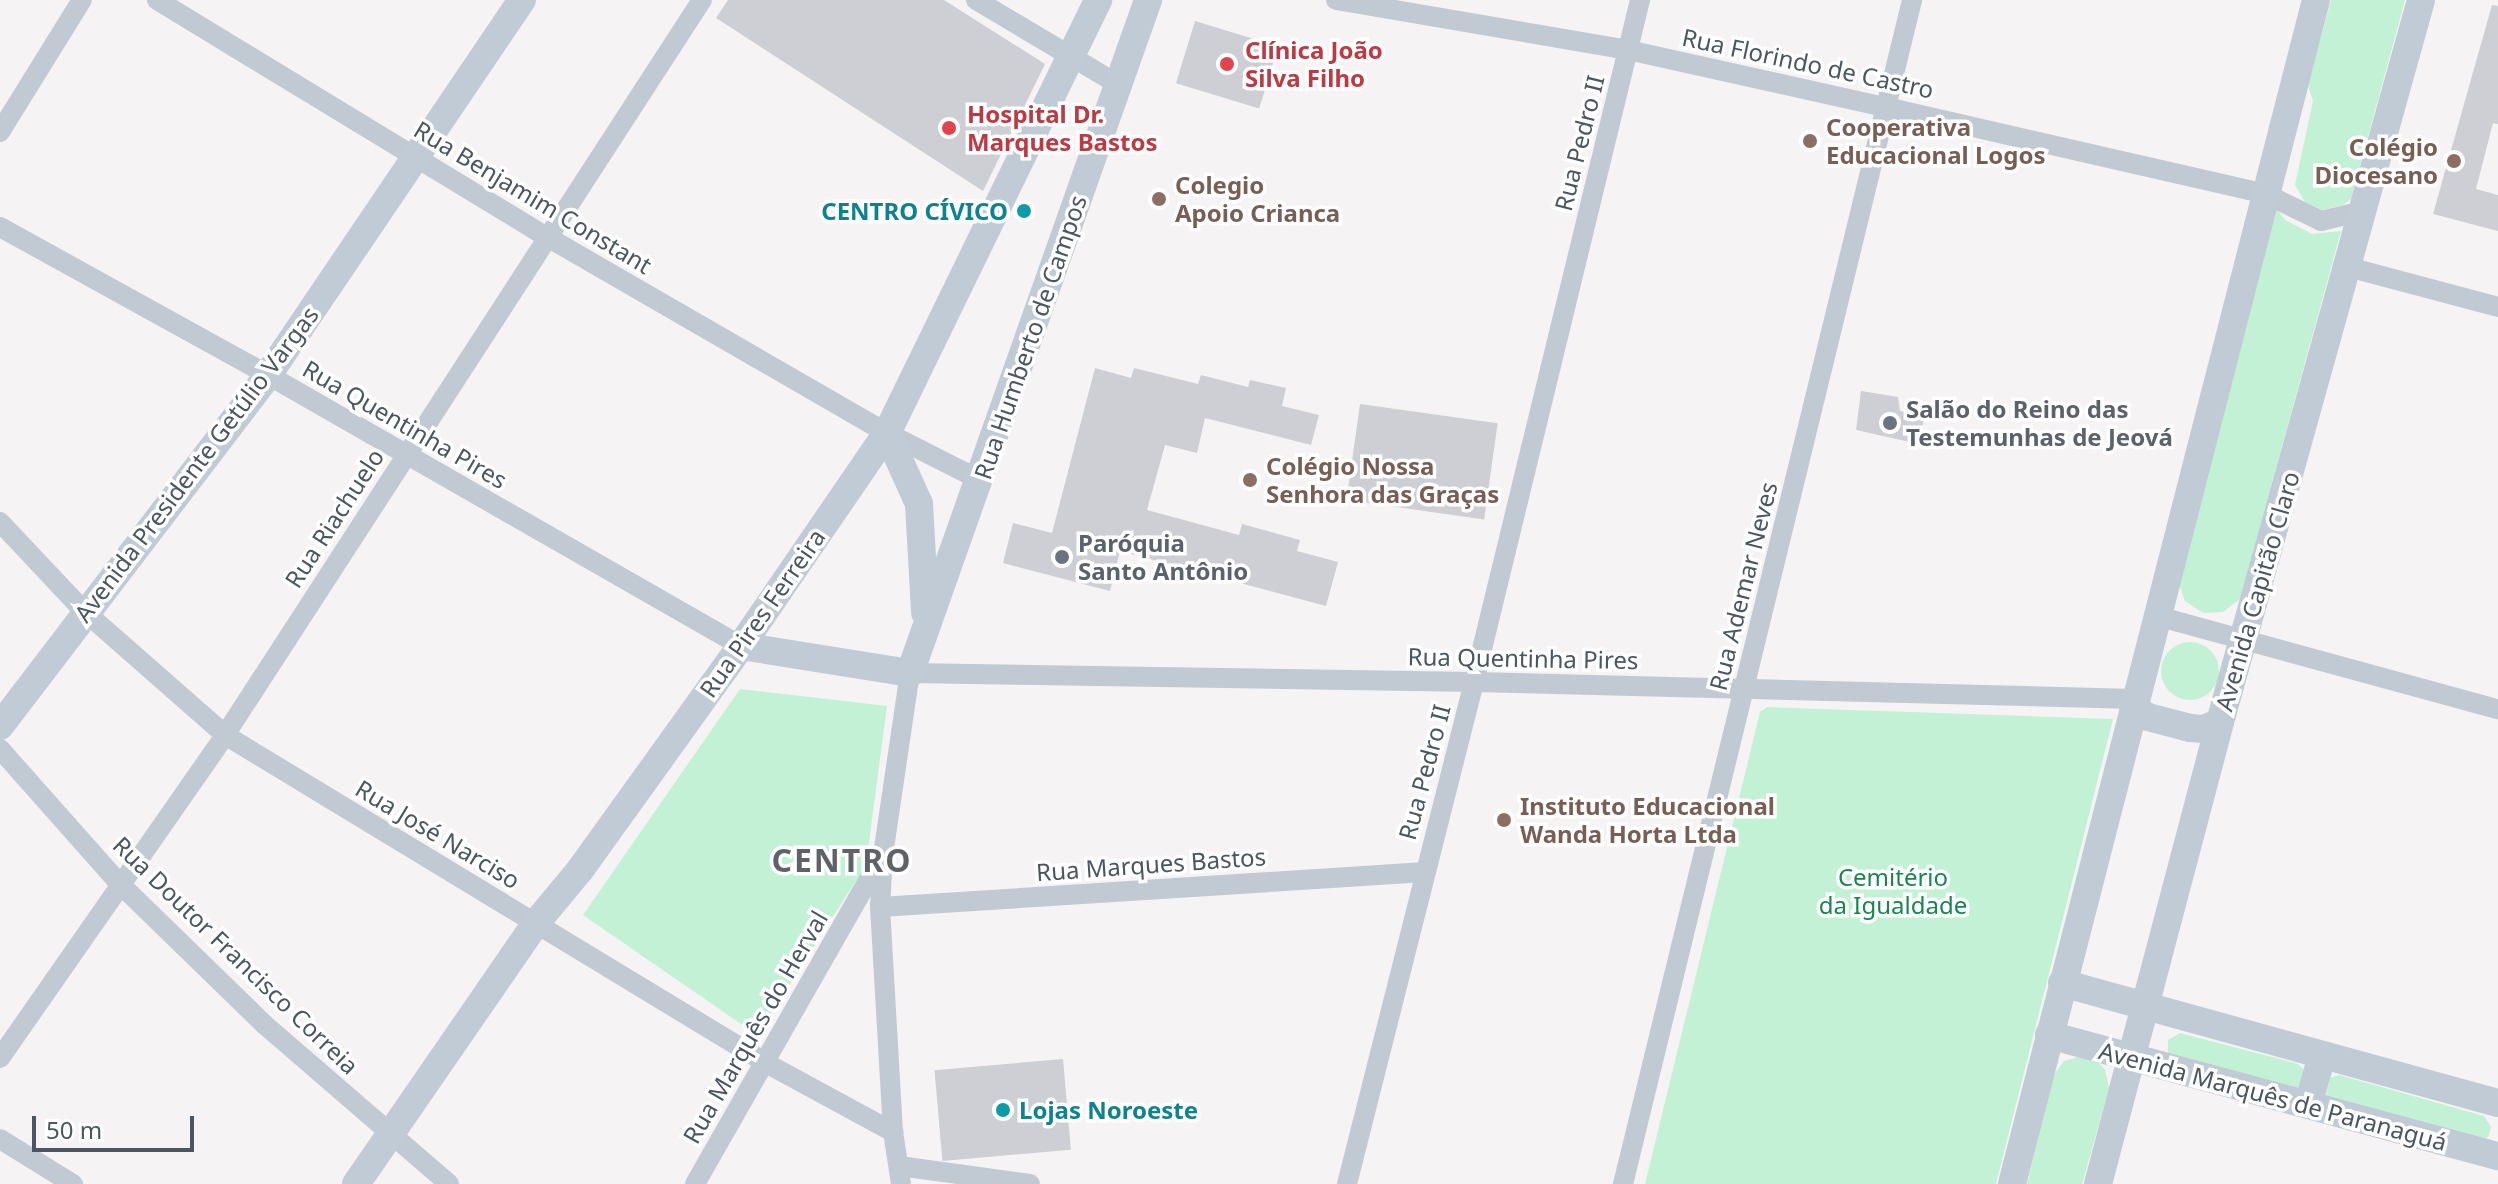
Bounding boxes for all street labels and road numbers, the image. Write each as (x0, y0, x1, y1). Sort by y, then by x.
street label: Rua Florindo de Castro (1680, 22, 1936, 104)
street label: Rua Pedro II (1548, 72, 1610, 214)
street label: Rua Benjamim Constant (409, 115, 657, 279)
street label: Rua Humberto de Campos (968, 191, 1092, 483)
street label: Avenida Presidente Getúlio Vargas (68, 301, 324, 627)
street label: Rua Quentinha Pires (298, 354, 512, 494)
street label: Rua Riachuelo (278, 443, 390, 593)
street label: Avenida Capitão Claro (2209, 468, 2305, 714)
street label: Rua Ademar Neves (1703, 479, 1783, 693)
street label: Rua Pires Ferreira (693, 523, 831, 703)
street label: Rua Quentinha Pires (1407, 642, 1639, 674)
street label: Rua Pedro II (1392, 701, 1456, 843)
street label: Rua José Narciso (351, 774, 525, 894)
street label: Rua Doutor Francisco Correia (107, 830, 365, 1080)
street label: Rua Marques Bastos (1035, 842, 1267, 886)
street label: Rua Marquês do Herval (677, 906, 833, 1148)
street label: Avenida Marquês de Paranaguá (2096, 1036, 2450, 1156)

